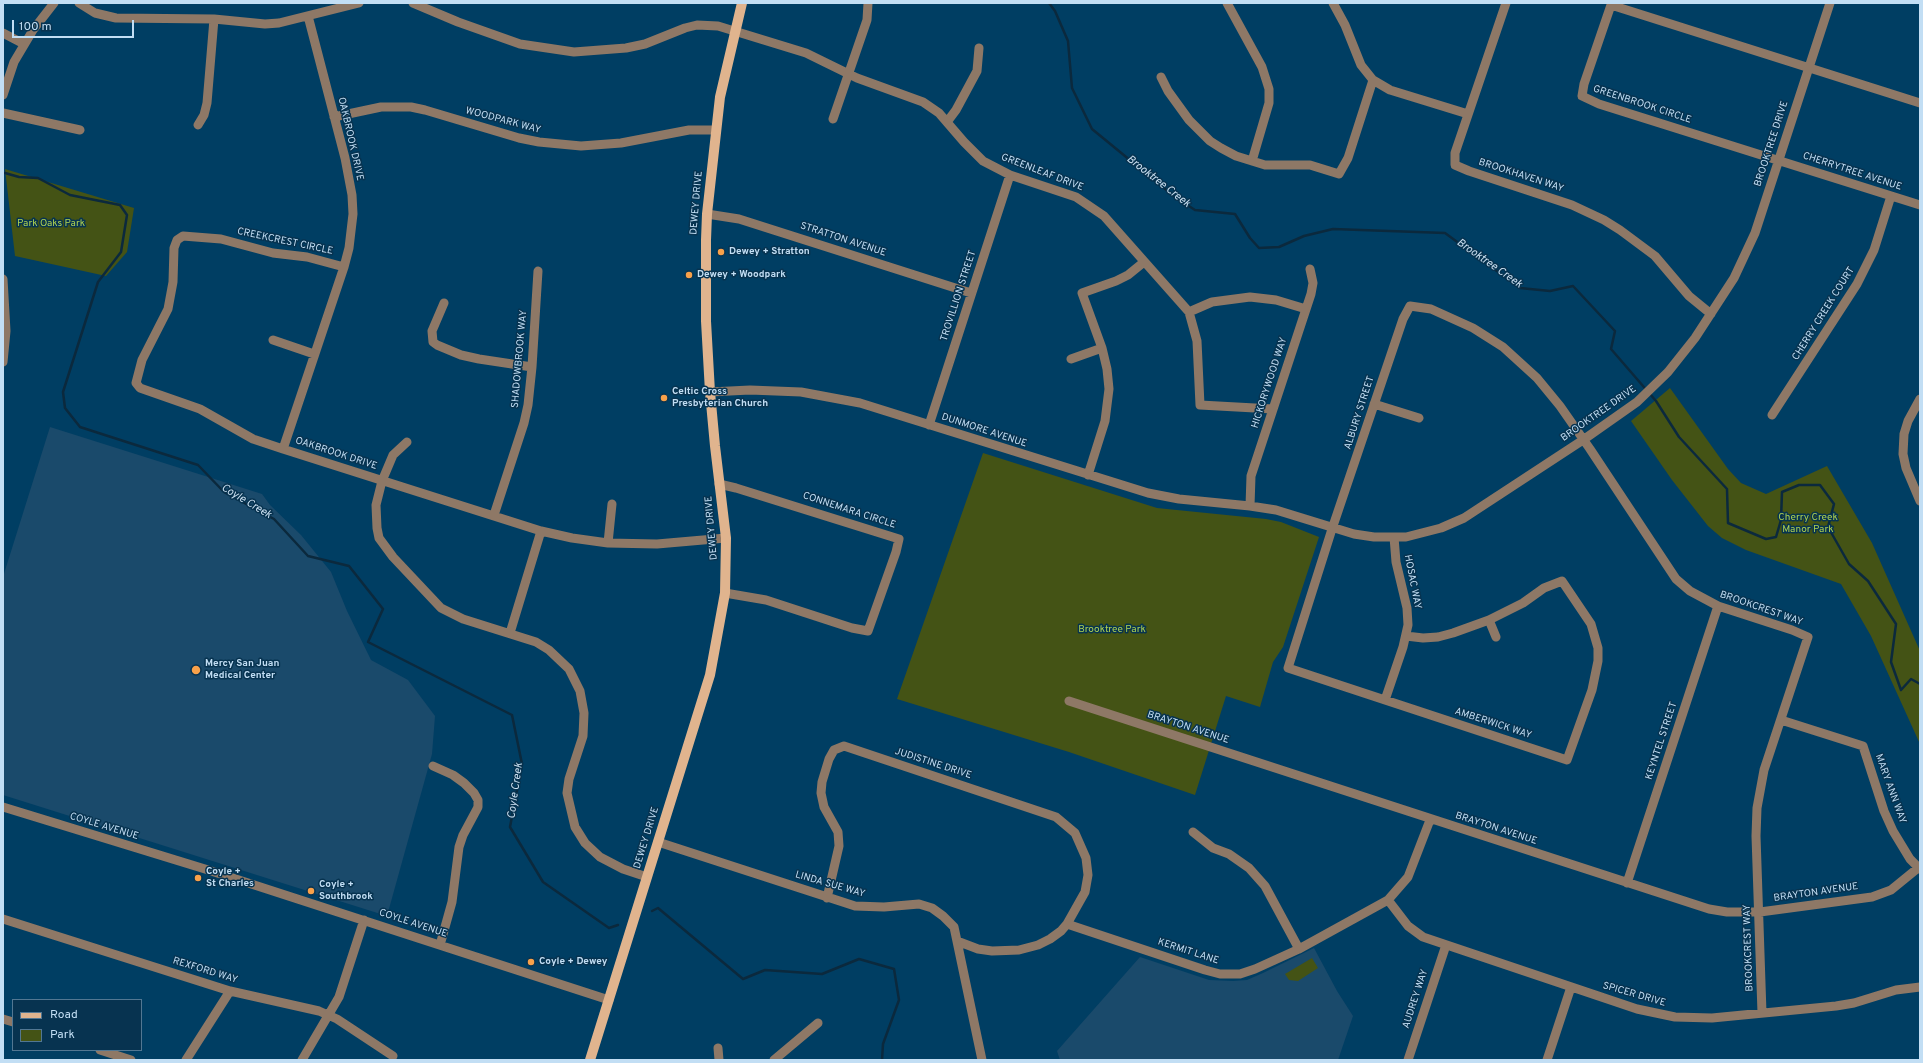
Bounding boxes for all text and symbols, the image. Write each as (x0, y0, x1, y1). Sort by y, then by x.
scale bar (14, 12, 136, 38)
text: 100 m (19, 19, 52, 35)
street label: GREENBROOK CIRCLE (1591, 83, 1693, 127)
street label: OAKBROOK DRIVE (335, 96, 365, 182)
street label: BROOKTREE DRIVE (1753, 100, 1791, 188)
street label: WOODPARK WAY (464, 105, 542, 137)
street label: CHERRYTREE AVENUE (1801, 150, 1903, 194)
street label: GREENLEAF DRIVE (999, 152, 1085, 194)
water label: Brooktree Creek (1124, 153, 1192, 211)
street label: BROOKHAVEN WAY (1477, 157, 1565, 195)
street label: DEWEY DRIVE (688, 171, 706, 235)
park label: Park Oaks Park (17, 218, 85, 230)
street label: STRATTON AVENUE (798, 220, 888, 260)
street label: CREEKCREST CIRCLE (236, 226, 334, 258)
water label: Brooktree Creek (1454, 237, 1524, 291)
place label: Dewey + Stratton (729, 246, 810, 258)
marker: Dewey + Stratton (716, 247, 726, 257)
street label: TROVILLION STREET (939, 249, 979, 343)
street label: CHERRY CREEK COURT (1790, 265, 1858, 363)
place label: Dewey + Woodpark (697, 269, 786, 281)
marker: Dewey + Woodpark (684, 270, 694, 280)
street label: SHADOWBROOK WAY (510, 309, 530, 409)
street label: HICKORYWOOD WAY (1250, 336, 1290, 430)
street label: ALBURY STREET (1342, 375, 1378, 451)
street label: BROOKTREE DRIVE (1559, 383, 1639, 445)
place label: Celtic Cross Presbyterian Church (672, 386, 768, 410)
marker: Celtic Cross Presbyterian Church (659, 393, 669, 403)
street label: DUNMORE AVENUE (940, 412, 1028, 450)
street label: OAKBROOK DRIVE (294, 435, 378, 473)
water label: Coyle Creek (218, 482, 274, 522)
street label: CONNEMARA CIRCLE (801, 490, 897, 532)
street label: DEWEY DRIVE (703, 496, 721, 560)
park label: Cherry Creek Manor Park (1778, 512, 1838, 536)
street label: HOSAC WAY (1401, 554, 1423, 610)
street label: BROOKCREST WAY (1718, 589, 1804, 629)
park label: Brooktree Park (1078, 624, 1146, 636)
place label: Mercy San Juan Medical Center (205, 658, 279, 682)
marker: Mercy San Juan Medical Center (190, 664, 202, 676)
street label: KEYNTEL STREET (1644, 700, 1680, 782)
street label: AMBERWICK WAY (1453, 706, 1533, 742)
street label: BRAYTON AVENUE (1146, 709, 1230, 747)
street label: JUDISTINE DRIVE (893, 746, 973, 782)
street label: MARY ANN WAY (1872, 753, 1908, 825)
water label: Coyle Creek (506, 762, 526, 820)
street label: DEWEY DRIVE (632, 806, 662, 870)
street label: BRAYTON AVENUE (1454, 810, 1538, 848)
street label: COYLE AVENUE (68, 811, 140, 843)
place label: Coyle + St Charles (206, 866, 254, 890)
street label: LINDA SUE WAY (794, 869, 866, 901)
marker: Coyle + St Charles (193, 873, 203, 883)
place label: Coyle + Southbrook (319, 879, 373, 902)
street label: BRAYTON AVENUE (1773, 881, 1859, 905)
marker: Coyle + Southbrook (306, 886, 316, 896)
street label: BROOKCREST WAY (1741, 904, 1757, 992)
street label: COYLE AVENUE (377, 907, 449, 941)
street label: KERMIT LANE (1156, 936, 1220, 968)
street label: REXFORD WAY (171, 955, 239, 987)
place label: Coyle + Dewey (539, 956, 607, 968)
marker: Coyle + Dewey (526, 957, 536, 967)
street label: AUDREY WAY (1401, 968, 1431, 1030)
street label: SPICER DRIVE (1601, 980, 1667, 1010)
legend (12, 999, 142, 1051)
text: Road (50, 1007, 78, 1023)
text: Park (50, 1027, 75, 1043)

